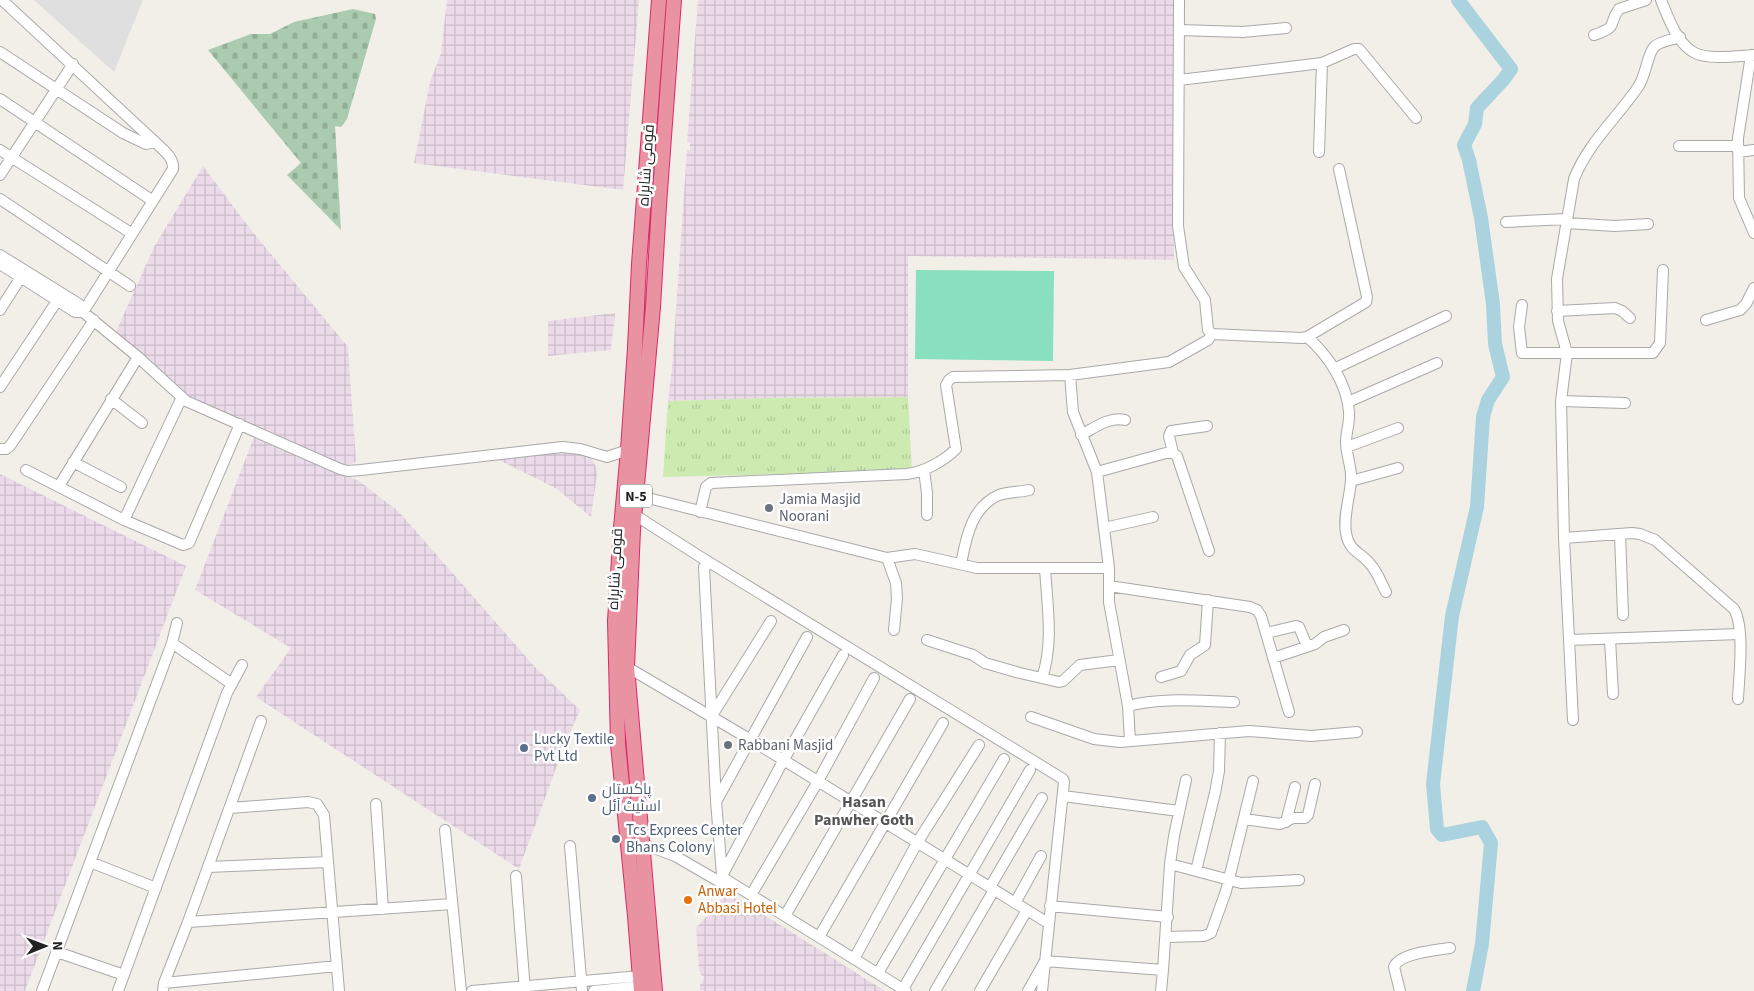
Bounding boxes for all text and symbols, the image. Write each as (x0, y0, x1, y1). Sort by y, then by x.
street label: قومی شاہراہ (633, 124, 660, 207)
road number: N-5 (620, 484, 652, 508)
place label: Jamia Masjid Noorani (779, 489, 861, 527)
marker: Jamia Masjid Noorani (763, 502, 775, 514)
street label: قومی شاہراہ (603, 528, 628, 610)
place label: Lucky Textile Pvt Ltd (534, 729, 614, 767)
place label: Rabbani Masjid (738, 735, 833, 756)
marker: Rabbani Masjid (722, 739, 734, 751)
marker: Lucky Textile Pvt Ltd (518, 742, 530, 754)
place label: پاکستان اسٹیٹ آئل (602, 779, 661, 817)
district label: Hasan Panwher Goth (814, 791, 914, 831)
marker: پاکستان اسٹیٹ آئل (586, 792, 598, 804)
place label: Tcs Exprees Center Bhans Colony (626, 820, 743, 858)
marker: Tcs Exprees Center Bhans Colony (610, 833, 622, 845)
place label: Anwar Abbasi Hotel (698, 881, 777, 919)
marker: Anwar Abbasi Hotel (682, 894, 694, 906)
north arrow (20, 921, 70, 971)
text: N (47, 941, 67, 951)

